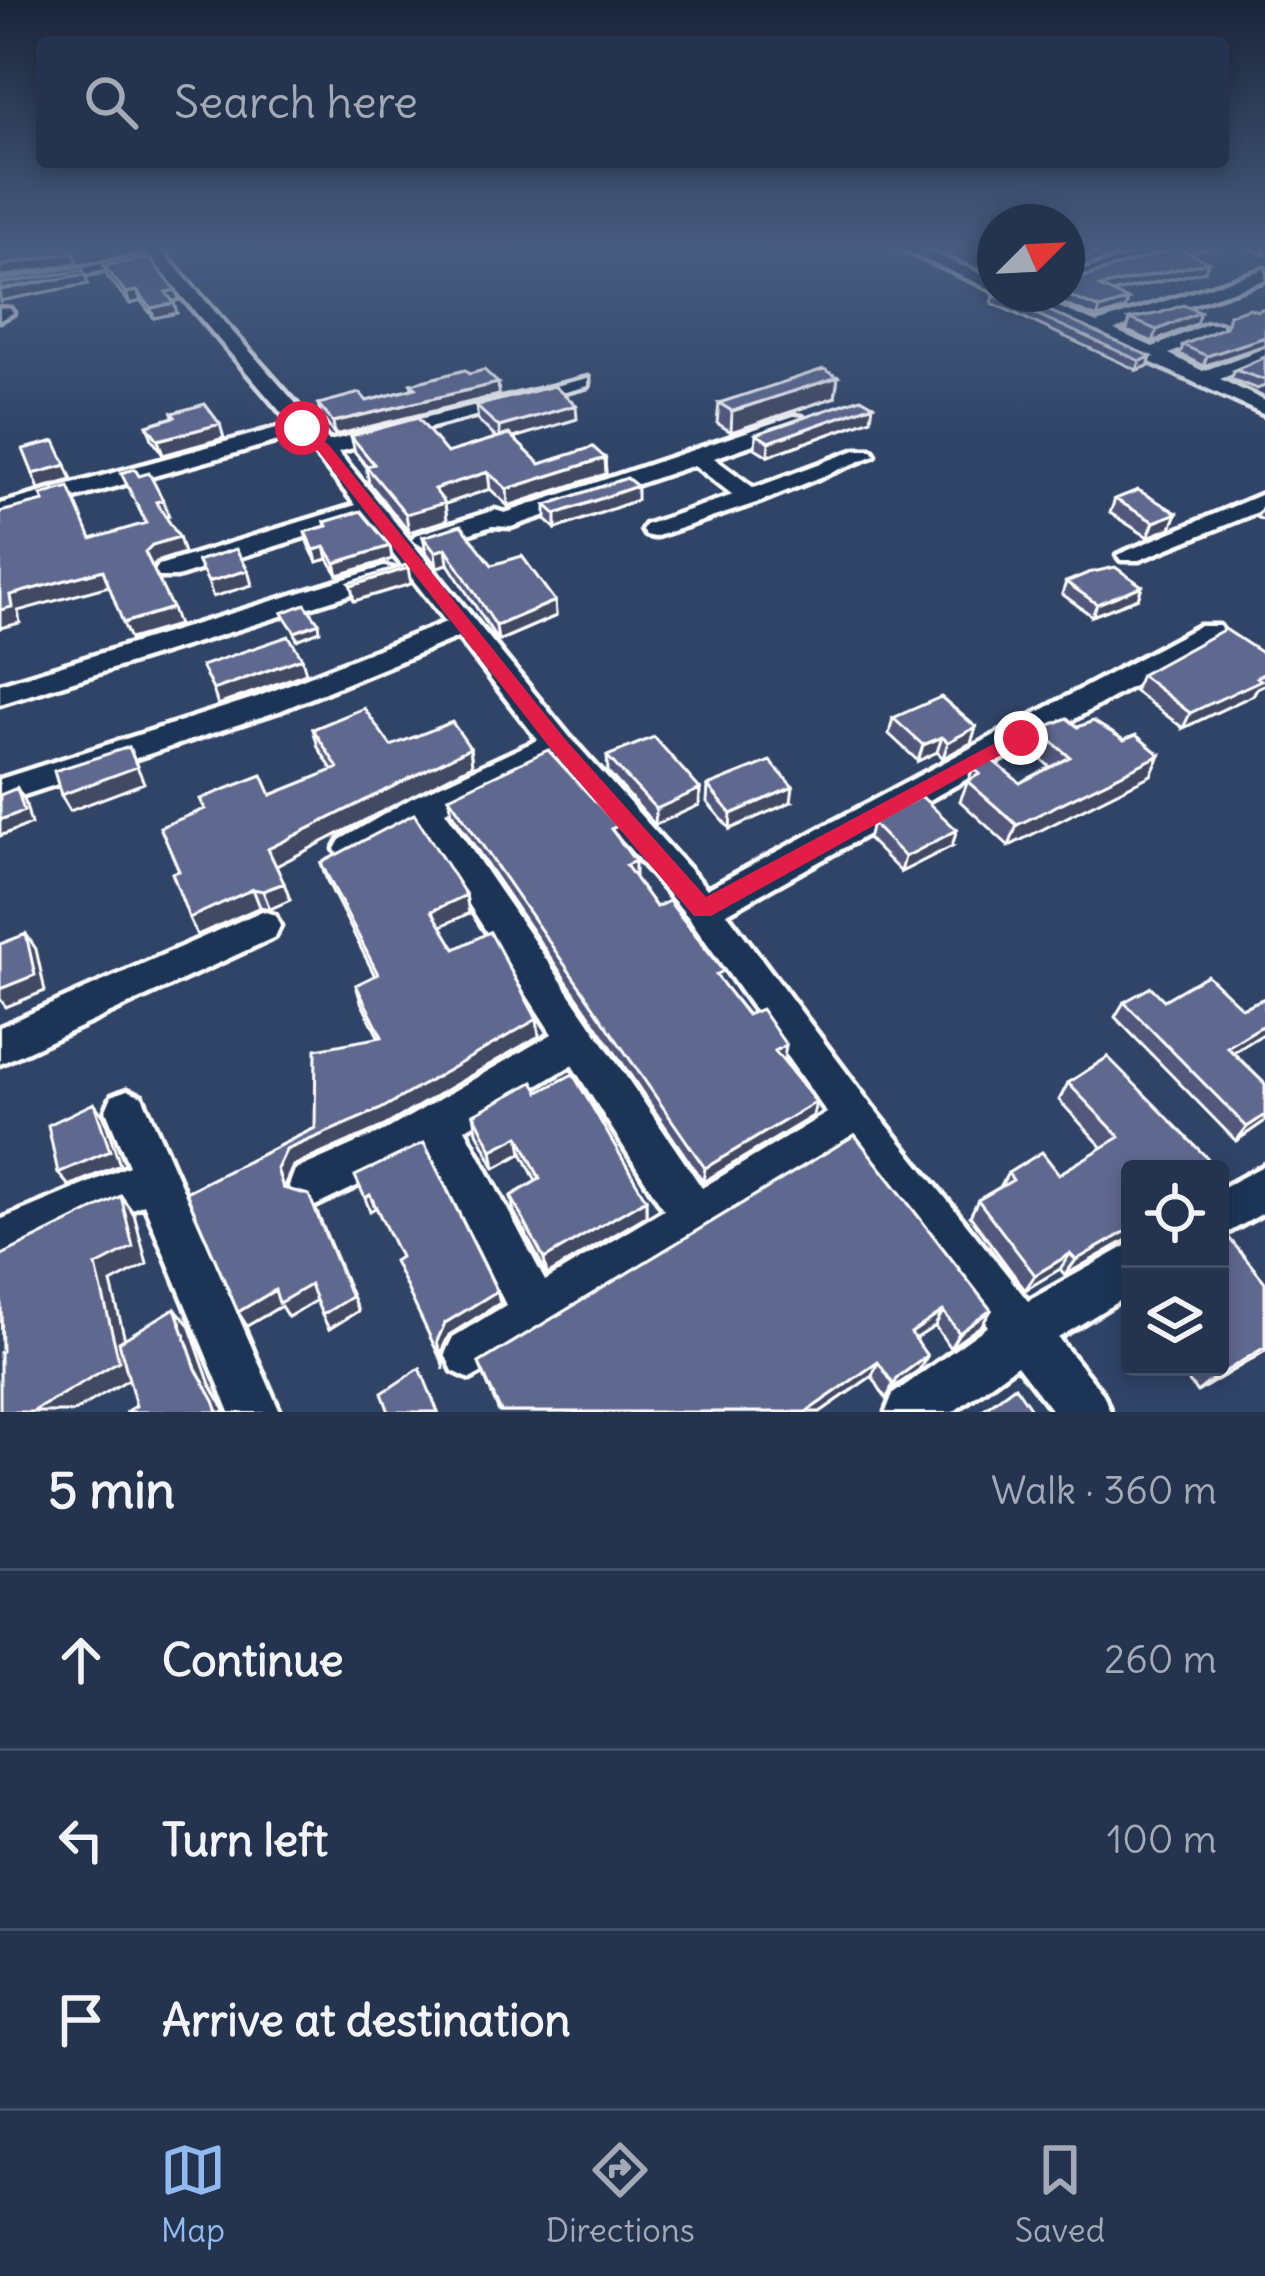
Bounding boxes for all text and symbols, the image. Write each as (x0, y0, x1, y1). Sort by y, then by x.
search box (36, 36, 1229, 168)
icon: search (78, 69, 144, 135)
text: Search here (174, 74, 418, 130)
north arrow (977, 204, 1085, 312)
route start (275, 401, 329, 455)
route end (994, 711, 1048, 765)
map controls (1121, 1160, 1229, 1376)
button: locate (1121, 1160, 1229, 1268)
button: layers (1121, 1268, 1229, 1376)
text: 5 min (48, 1458, 175, 1522)
text: Walk · 360 m (991, 1466, 1217, 1515)
icon: ahead (48, 1627, 114, 1693)
text: Continue (162, 1632, 344, 1688)
text: 260 m (1104, 1635, 1217, 1684)
icon: left (48, 1807, 114, 1873)
text: Turn left (162, 1812, 328, 1868)
text: 100 m (1107, 1815, 1217, 1864)
icon: arrive (48, 1987, 114, 2053)
text: Arrive at destination (162, 1992, 571, 2048)
tab: Map (160, 2137, 226, 2251)
tab: Directions (546, 2137, 695, 2251)
tab: Saved (1015, 2137, 1105, 2251)

